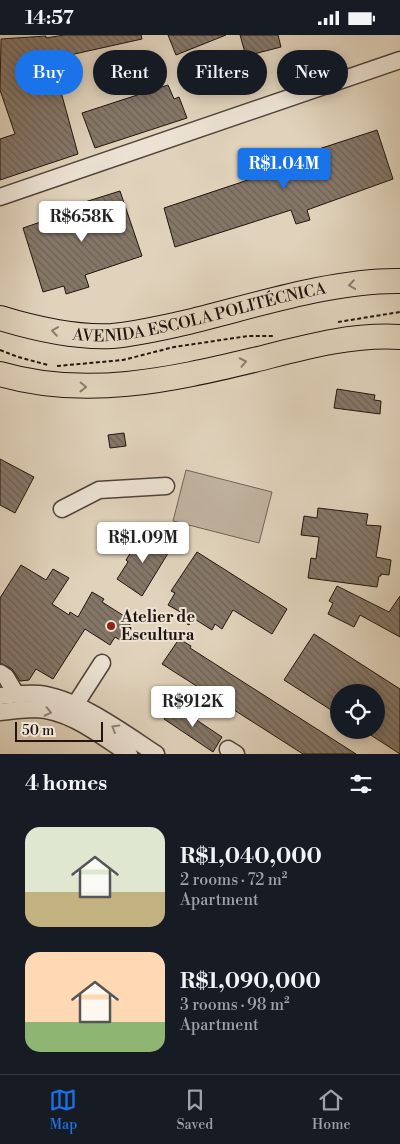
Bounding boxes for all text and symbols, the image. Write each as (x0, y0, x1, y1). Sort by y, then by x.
text: 14:57 (25, 6, 74, 30)
chip: Buy (15, 50, 83, 95)
chip: Rent (93, 50, 167, 95)
chip: Filters (177, 50, 267, 95)
chip: New (277, 50, 348, 95)
pin: R$1.04M (238, 147, 330, 190)
text: R$1.04M (249, 154, 319, 174)
pin: R$658K (41, 201, 123, 243)
text: R$658K (50, 207, 114, 227)
street label: AVENIDA ESCOLA POLITÉCNICA (71, 278, 329, 346)
one-way arrow (347, 280, 356, 290)
one-way arrow (50, 326, 58, 337)
one-way arrow (238, 357, 247, 368)
one-way arrow (79, 382, 87, 392)
pin: R$1.09M (97, 521, 189, 564)
text: R$1.09M (108, 528, 178, 548)
place label: Atelier de Escultura (120, 607, 195, 645)
marker: Atelier de Escultura (105, 620, 117, 632)
map controls (330, 684, 385, 739)
button: locate (330, 684, 385, 739)
pin: R$912K (152, 685, 234, 728)
text: R$912K (162, 692, 224, 712)
one-way arrow (44, 706, 53, 717)
scale bar (15, 719, 102, 742)
text: 50 m (22, 722, 54, 740)
one-way arrow (112, 725, 121, 735)
icon: filters (347, 770, 375, 798)
text: 4 homes (25, 771, 107, 797)
text: R$1,040,000 (180, 844, 322, 870)
icon: home (65, 847, 125, 907)
text: 2 rooms · 72 m² (180, 870, 287, 890)
text: Apartment (180, 890, 259, 910)
text: R$1,090,000 (180, 969, 321, 995)
icon: home (65, 972, 125, 1032)
text: 3 rooms · 98 m² (180, 995, 290, 1015)
text: Apartment (180, 1015, 259, 1035)
tab: Map (49, 1086, 77, 1134)
tab: Saved (176, 1086, 213, 1134)
tab: Home (312, 1086, 351, 1134)

